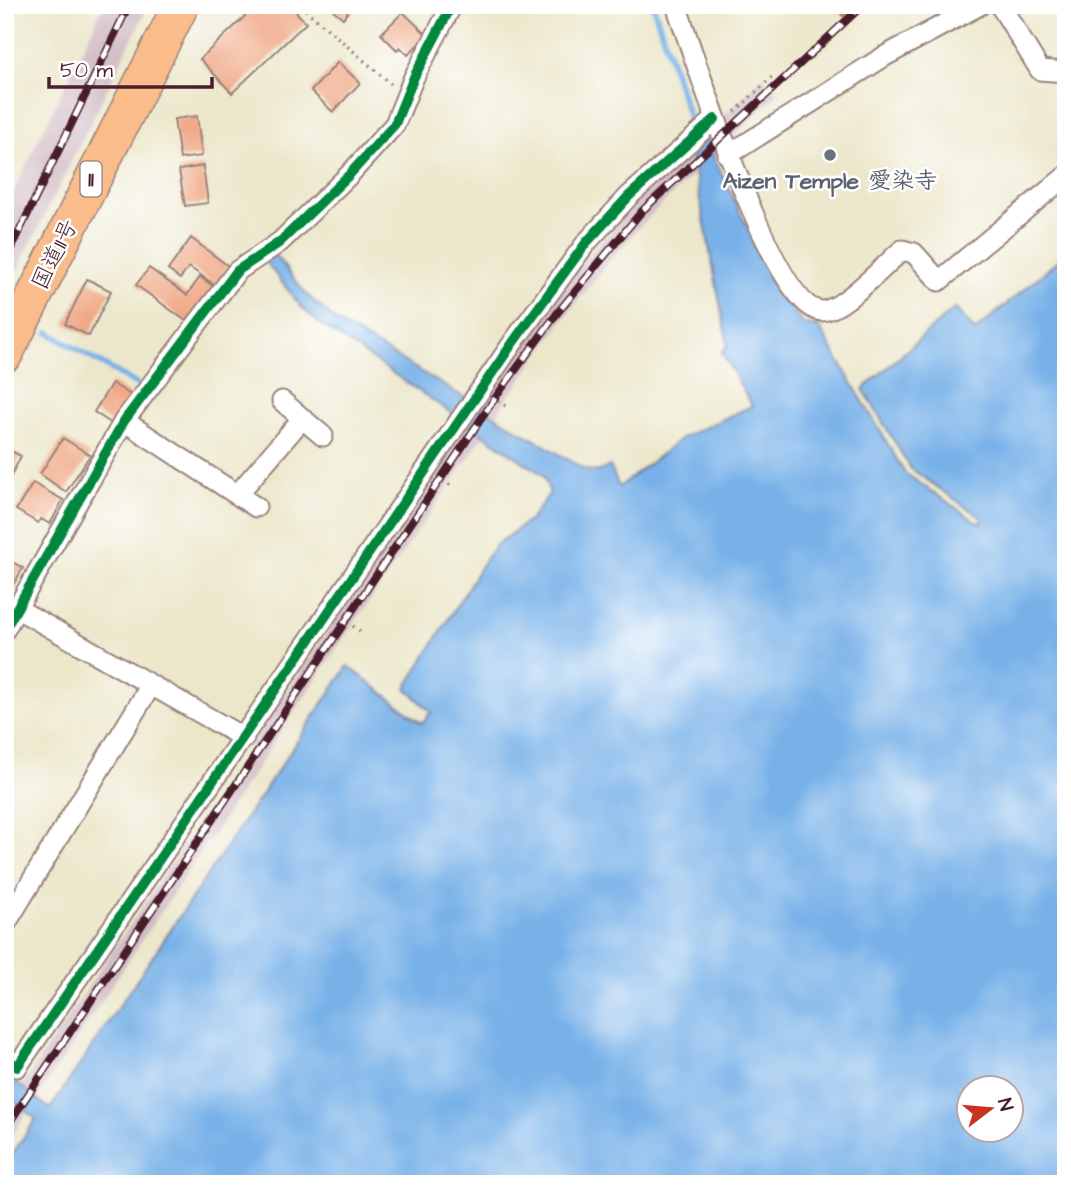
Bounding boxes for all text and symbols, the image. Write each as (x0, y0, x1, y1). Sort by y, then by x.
scale bar (49, 46, 212, 90)
text: 50 m (60, 56, 114, 85)
marker: Aizen Temple 愛染寺 (822, 147, 838, 163)
road number: 11 (80, 162, 102, 196)
place label: Aizen Temple 愛染寺 (723, 165, 937, 197)
street label: 国道11号 (24, 214, 86, 295)
north arrow (956, 1074, 1026, 1144)
text: N (990, 1095, 1020, 1114)

